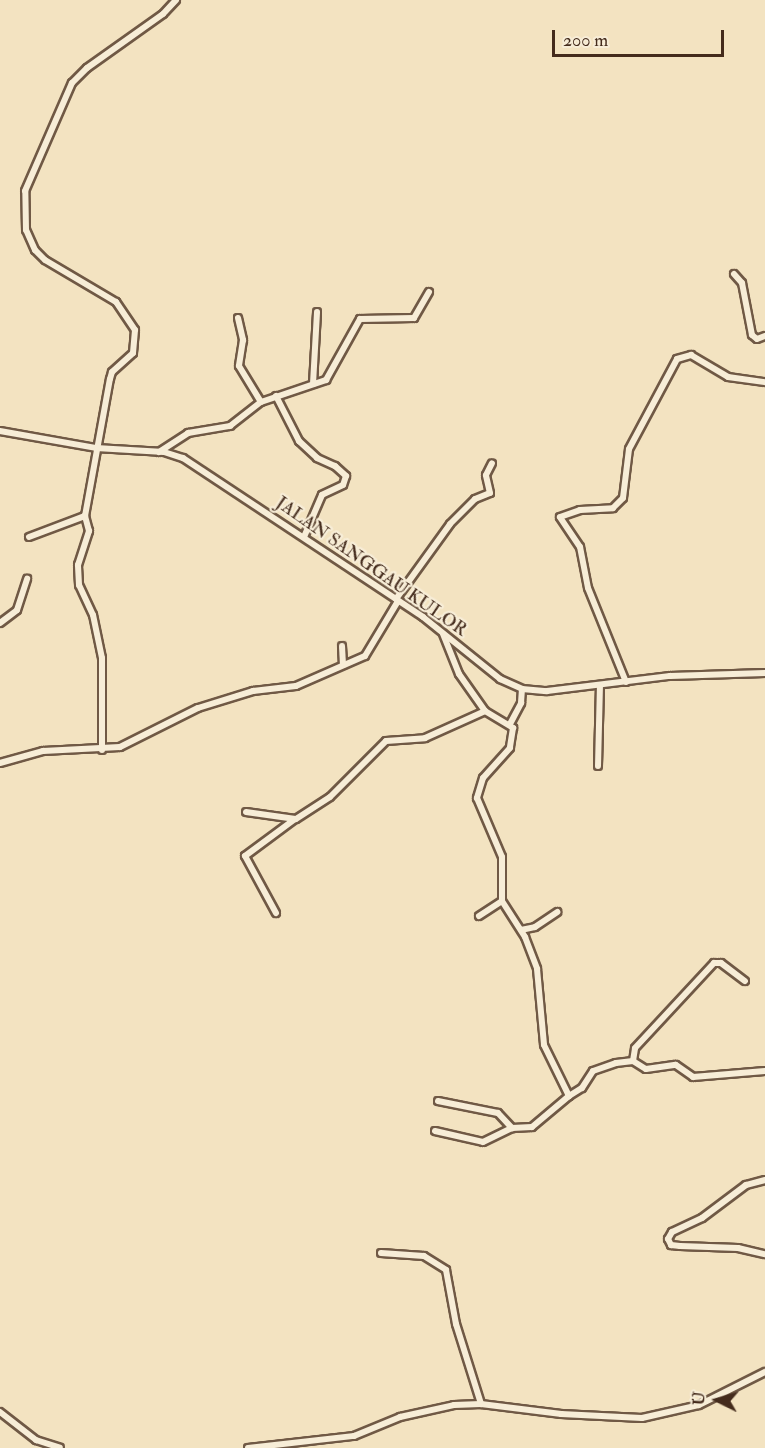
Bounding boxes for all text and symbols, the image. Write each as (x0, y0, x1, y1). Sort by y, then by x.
scale bar (555, 18, 728, 56)
text: 200 m (563, 29, 608, 52)
street label: JALAN SANGGAU KULOR (271, 493, 471, 641)
north arrow (687, 1370, 747, 1430)
text: U (689, 1391, 710, 1406)

